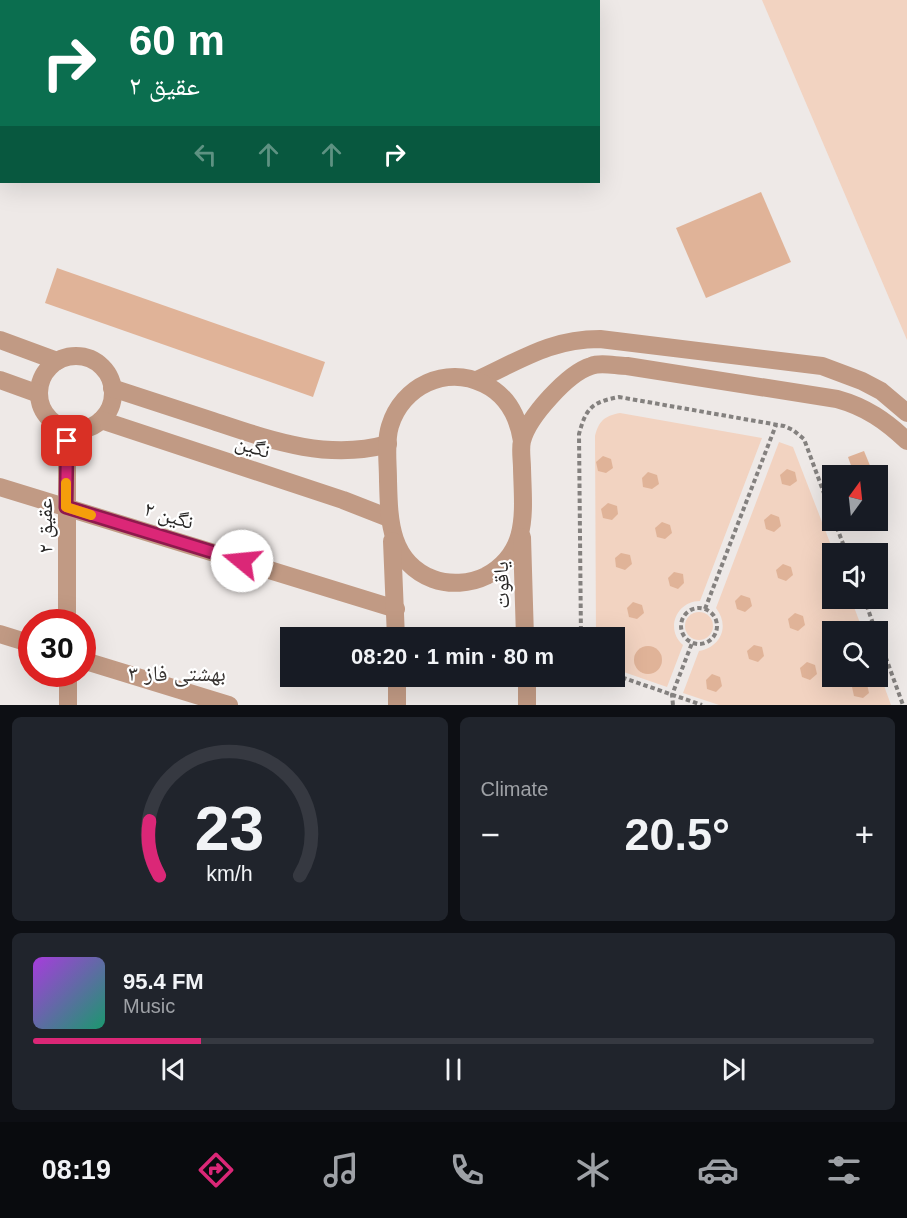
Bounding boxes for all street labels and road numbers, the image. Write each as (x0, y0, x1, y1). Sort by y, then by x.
street label: نگین (232, 430, 273, 464)
street label: نگین ۲ (141, 497, 197, 535)
street label: عقیق ۲ (33, 498, 58, 554)
street label: یاقوت (489, 561, 514, 609)

